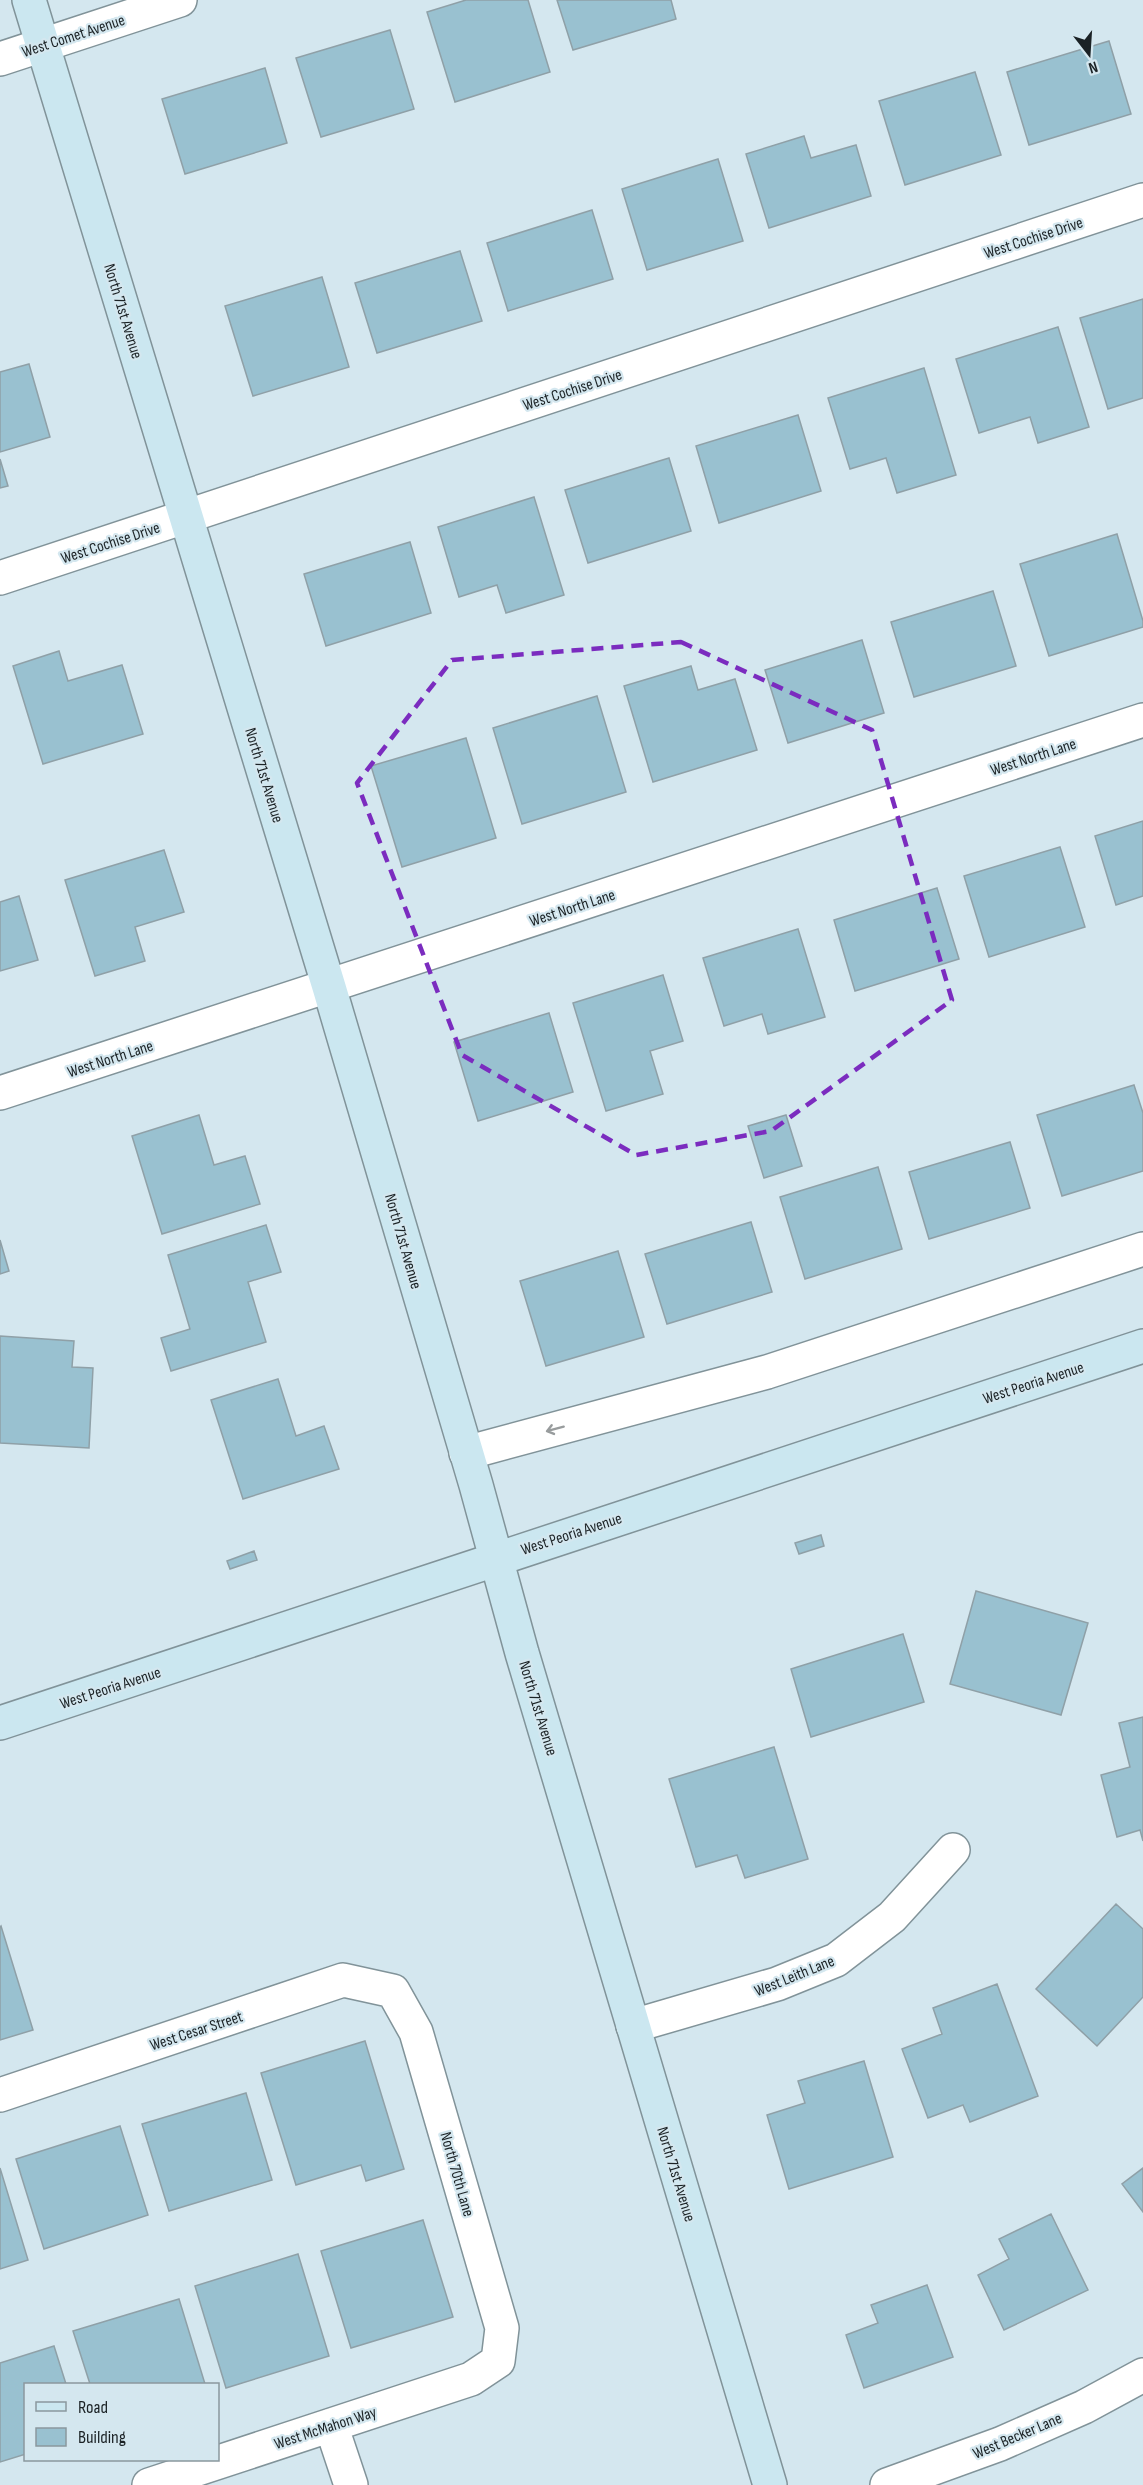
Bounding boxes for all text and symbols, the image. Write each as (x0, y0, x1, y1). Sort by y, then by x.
street label: West Comet Avenue (20, 11, 127, 62)
north arrow (1059, 24, 1119, 84)
text: N (1086, 57, 1100, 77)
street label: West Cochise Drive (982, 213, 1085, 263)
street label: North 71st Avenue (99, 262, 146, 361)
street label: West Cochise Drive (521, 365, 624, 415)
street label: West Cochise Drive (59, 518, 162, 568)
street label: North 71st Avenue (240, 726, 287, 825)
street label: West North Lane (988, 735, 1079, 780)
street label: West North Lane (527, 886, 618, 931)
street label: West North Lane (65, 1037, 156, 1082)
street label: North 71st Avenue (380, 1192, 425, 1291)
street label: West Peoria Avenue (981, 1358, 1086, 1409)
one-way arrow (546, 1424, 565, 1435)
street label: West Peoria Avenue (519, 1509, 624, 1560)
street label: North 71st Avenue (514, 1659, 561, 1758)
street label: West Peoria Avenue (58, 1663, 163, 1714)
street label: West Leith Lane (752, 1952, 837, 2001)
street label: West Cesar Street (148, 2007, 245, 2055)
street label: North 71st Avenue (652, 2125, 699, 2224)
street label: North 70th Lane (435, 2130, 478, 2219)
legend (24, 2383, 219, 2461)
text: Road (78, 2397, 108, 2418)
street label: West McMahon Way (272, 2403, 379, 2454)
street label: West Becker Lane (970, 2409, 1065, 2464)
text: Building (78, 2427, 126, 2448)

